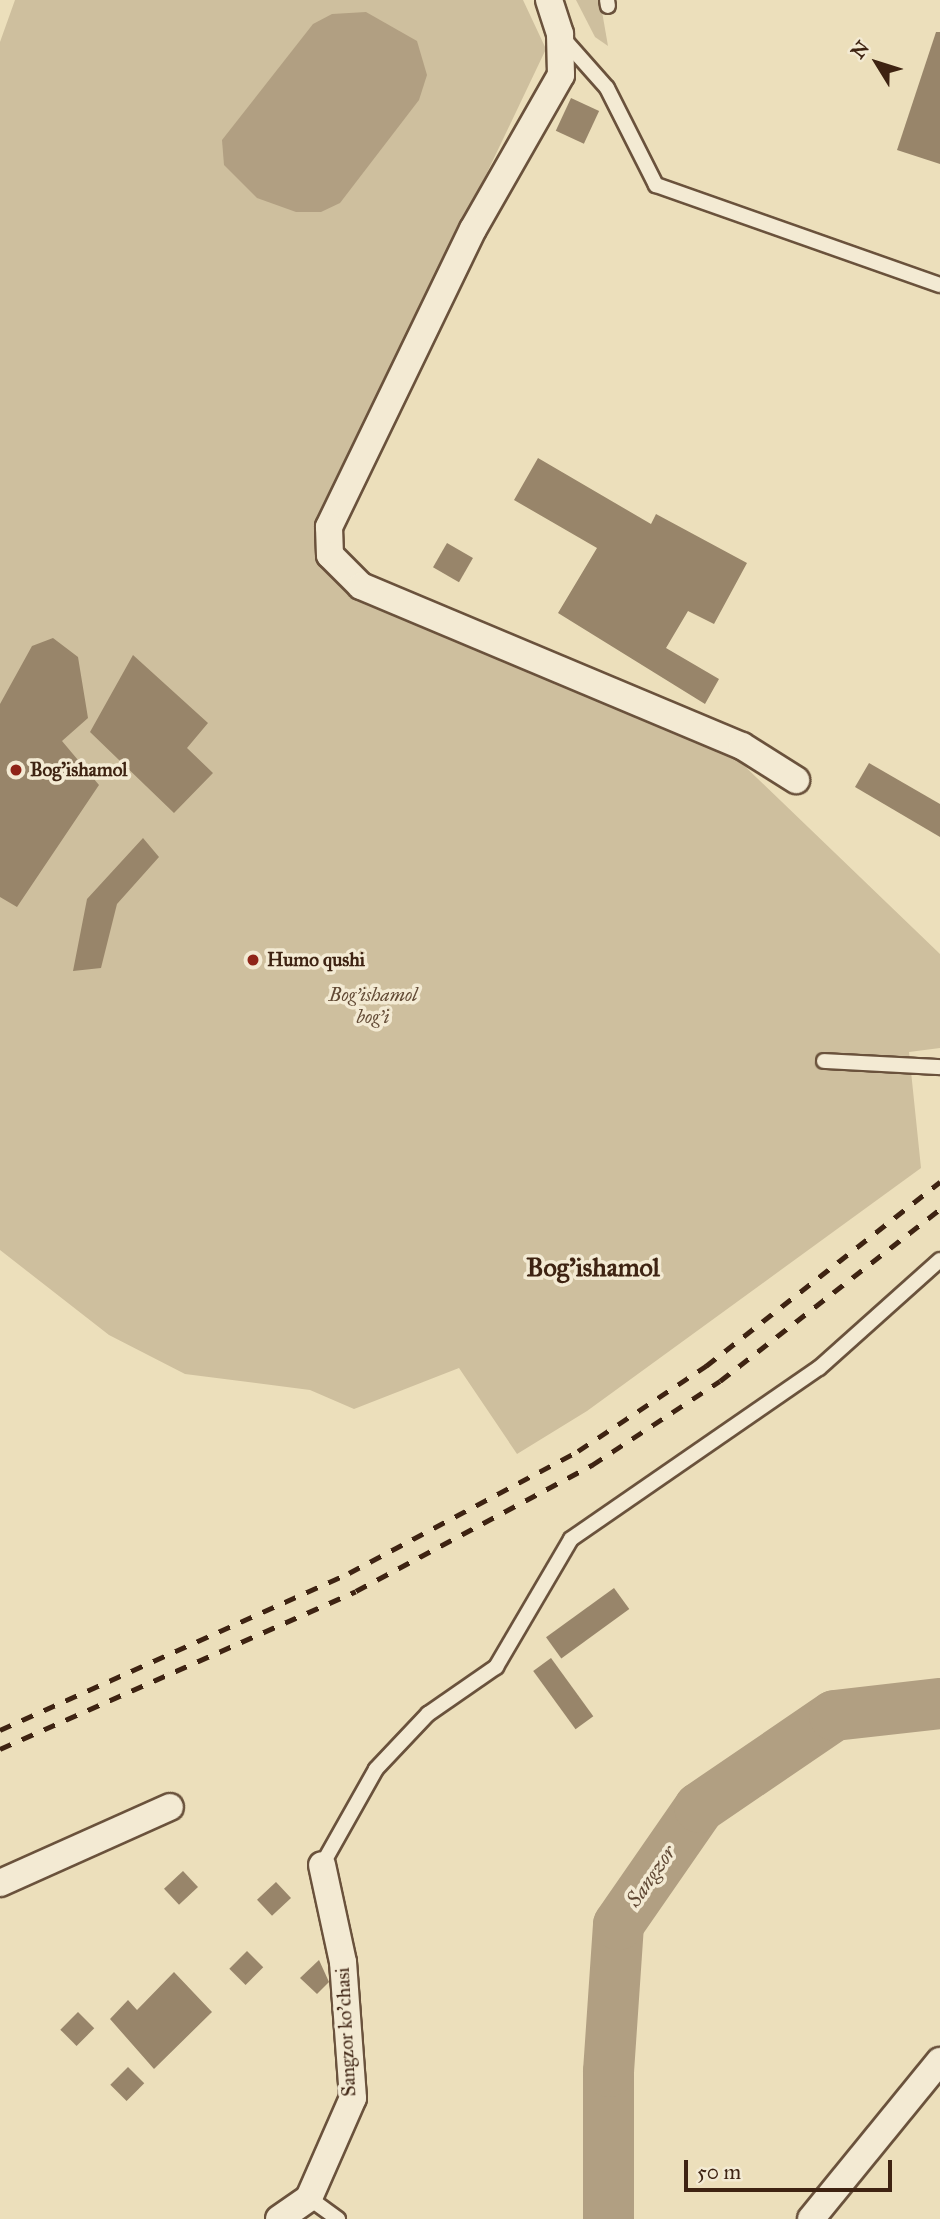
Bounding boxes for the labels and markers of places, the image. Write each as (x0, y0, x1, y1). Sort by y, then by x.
place label: Bog'ishamol (30, 759, 127, 781)
marker: Bog'ishamol (8, 762, 24, 778)
place label: Humo qushi (267, 949, 365, 971)
marker: Humo qushi (245, 952, 261, 968)

